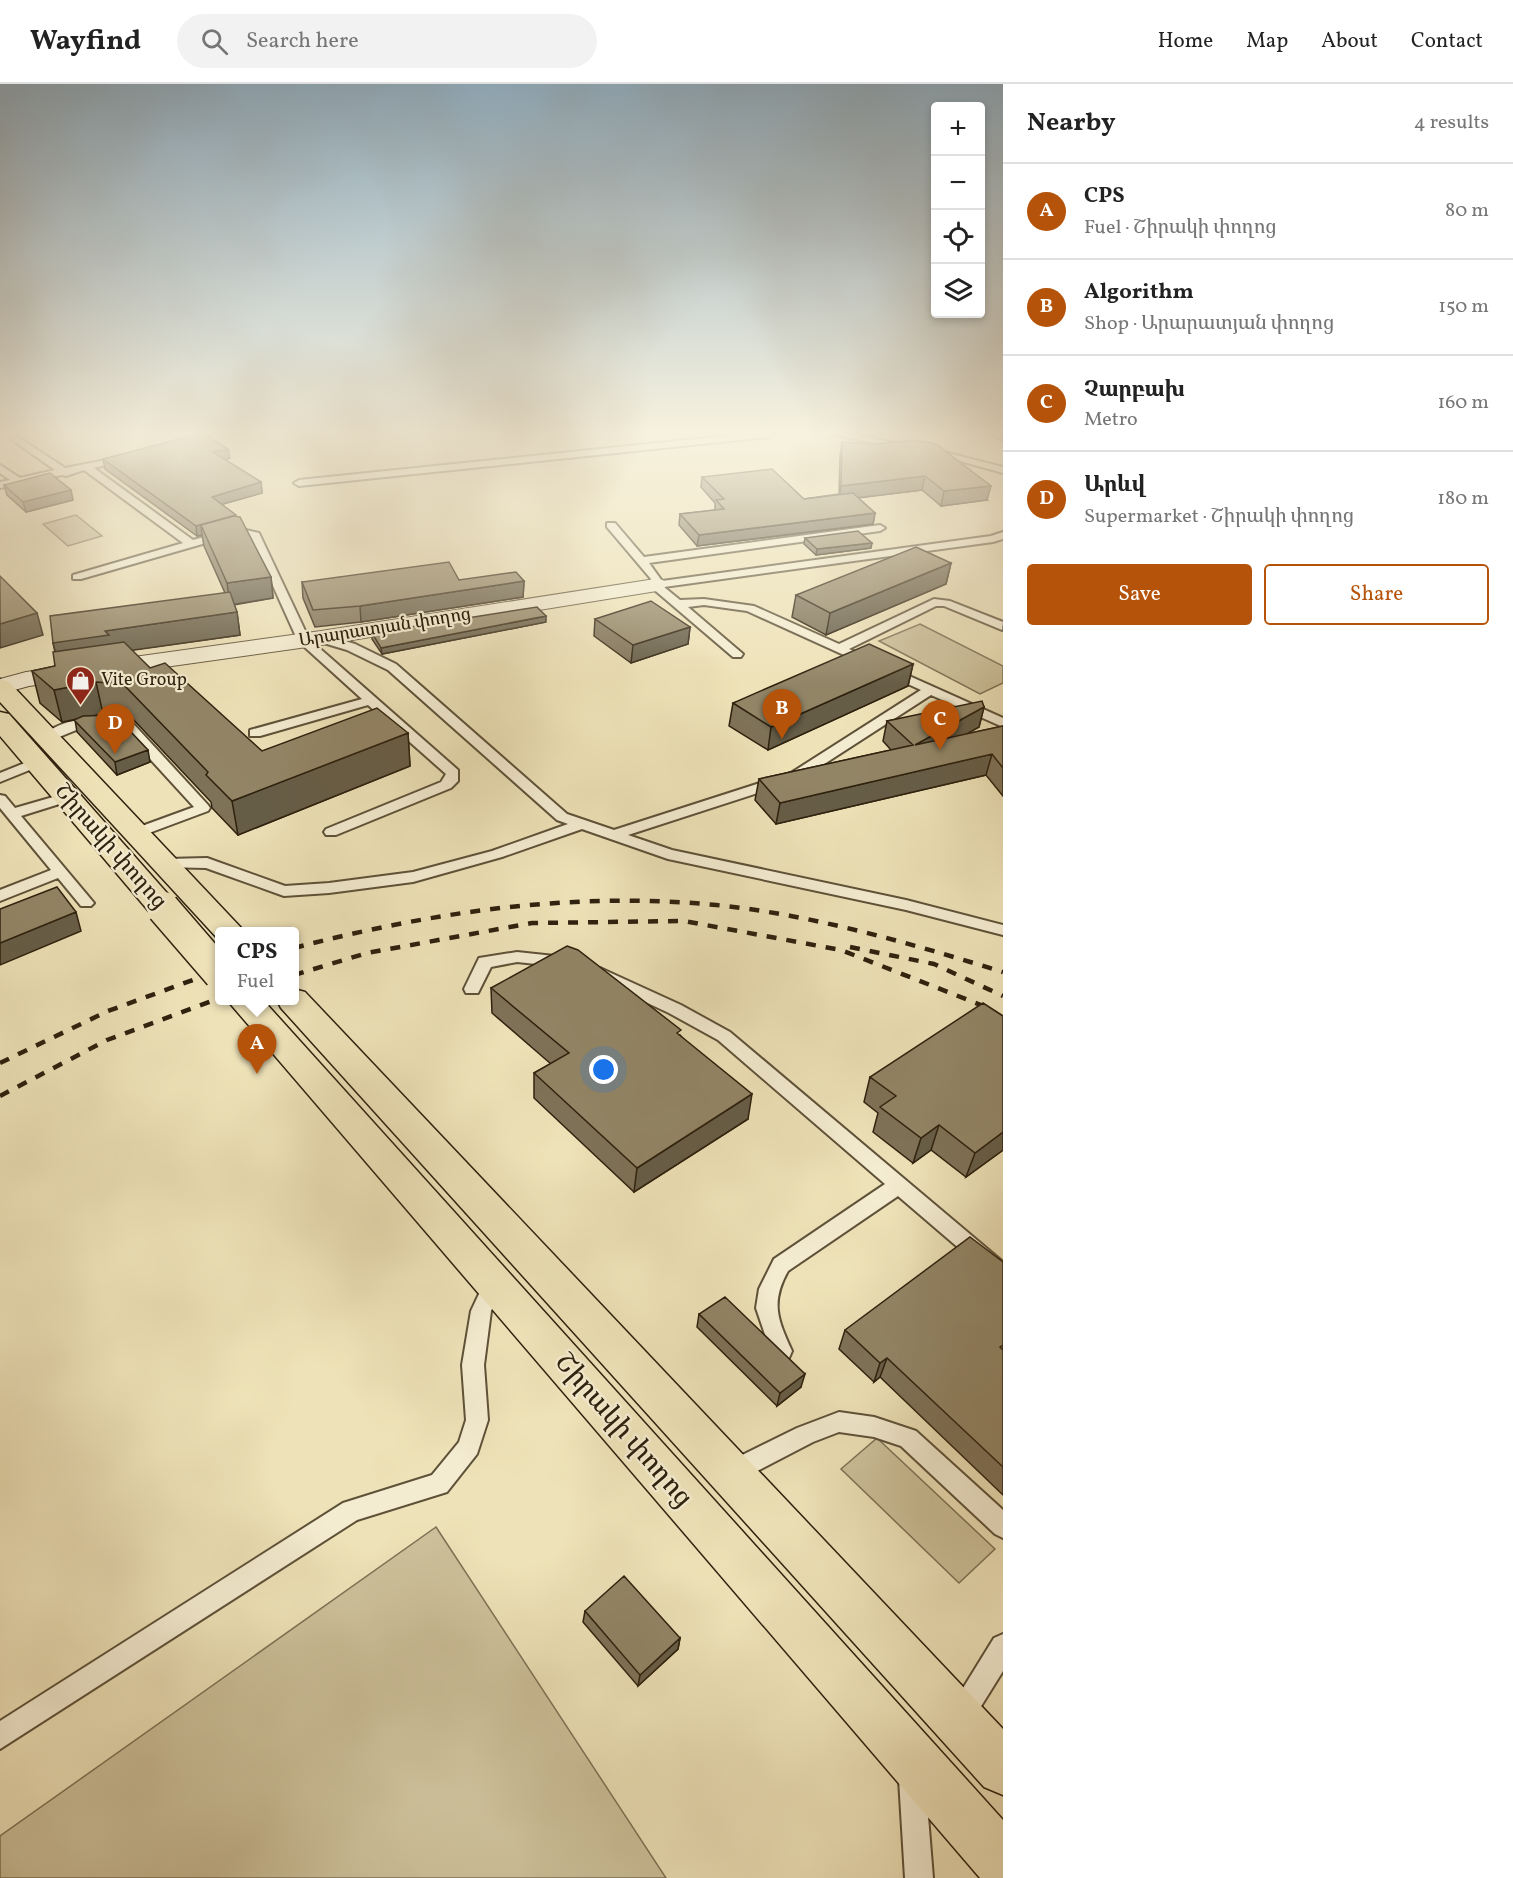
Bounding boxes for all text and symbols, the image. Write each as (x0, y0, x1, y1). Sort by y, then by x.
search box (177, 14, 597, 68)
text: Wayfind (30, 22, 141, 61)
icon: search (198, 25, 231, 58)
text: Search here (246, 26, 359, 57)
text: Home (1158, 27, 1213, 56)
text: Map (1246, 27, 1288, 56)
text: About (1321, 27, 1378, 56)
text: Contact (1411, 27, 1483, 56)
map controls (931, 102, 985, 318)
button: + (931, 102, 985, 156)
text: Nearby (1027, 105, 1116, 141)
text: 4 results (1414, 109, 1489, 137)
button: − (931, 156, 985, 210)
text: CPS (1084, 181, 1124, 212)
text: A (1039, 197, 1054, 225)
text: 80 m (1445, 197, 1489, 225)
button: locate (931, 210, 985, 264)
text: Fuel · Շիրակի փողոց (1084, 214, 1277, 242)
button: layers (931, 264, 985, 318)
text: Algorithm (1084, 277, 1194, 308)
text: B (1040, 293, 1053, 321)
text: 150 m (1438, 293, 1489, 321)
text: Shop · Արարատյան փողոց (1084, 310, 1334, 338)
text: Չարբախ (1084, 375, 1185, 406)
text: C (1040, 389, 1053, 417)
text: 160 m (1437, 389, 1489, 417)
text: Metro (1084, 406, 1138, 434)
text: Արևվ (1084, 470, 1146, 501)
text: D (1039, 485, 1054, 513)
text: 180 m (1437, 485, 1489, 513)
text: Supermarket · Շիրակի փողոց (1084, 503, 1354, 531)
button: Save (1027, 564, 1252, 625)
button: Share (1264, 564, 1489, 625)
street label: Արարատյան փողոց (297, 602, 473, 654)
shop icon: Vite Group (64, 664, 96, 706)
place label: Vite Group (101, 668, 187, 693)
pin: B (762, 690, 802, 739)
pin: C (920, 700, 960, 750)
pin: D (96, 704, 134, 754)
street label: Շիրակի փողոց (47, 777, 173, 917)
popup (215, 927, 299, 1005)
text: CPS (237, 937, 277, 968)
text: Fuel (237, 968, 274, 996)
pin: A (238, 1024, 276, 1074)
your location (589, 1055, 618, 1084)
street label: Շիրակի փողոց (545, 1346, 701, 1516)

